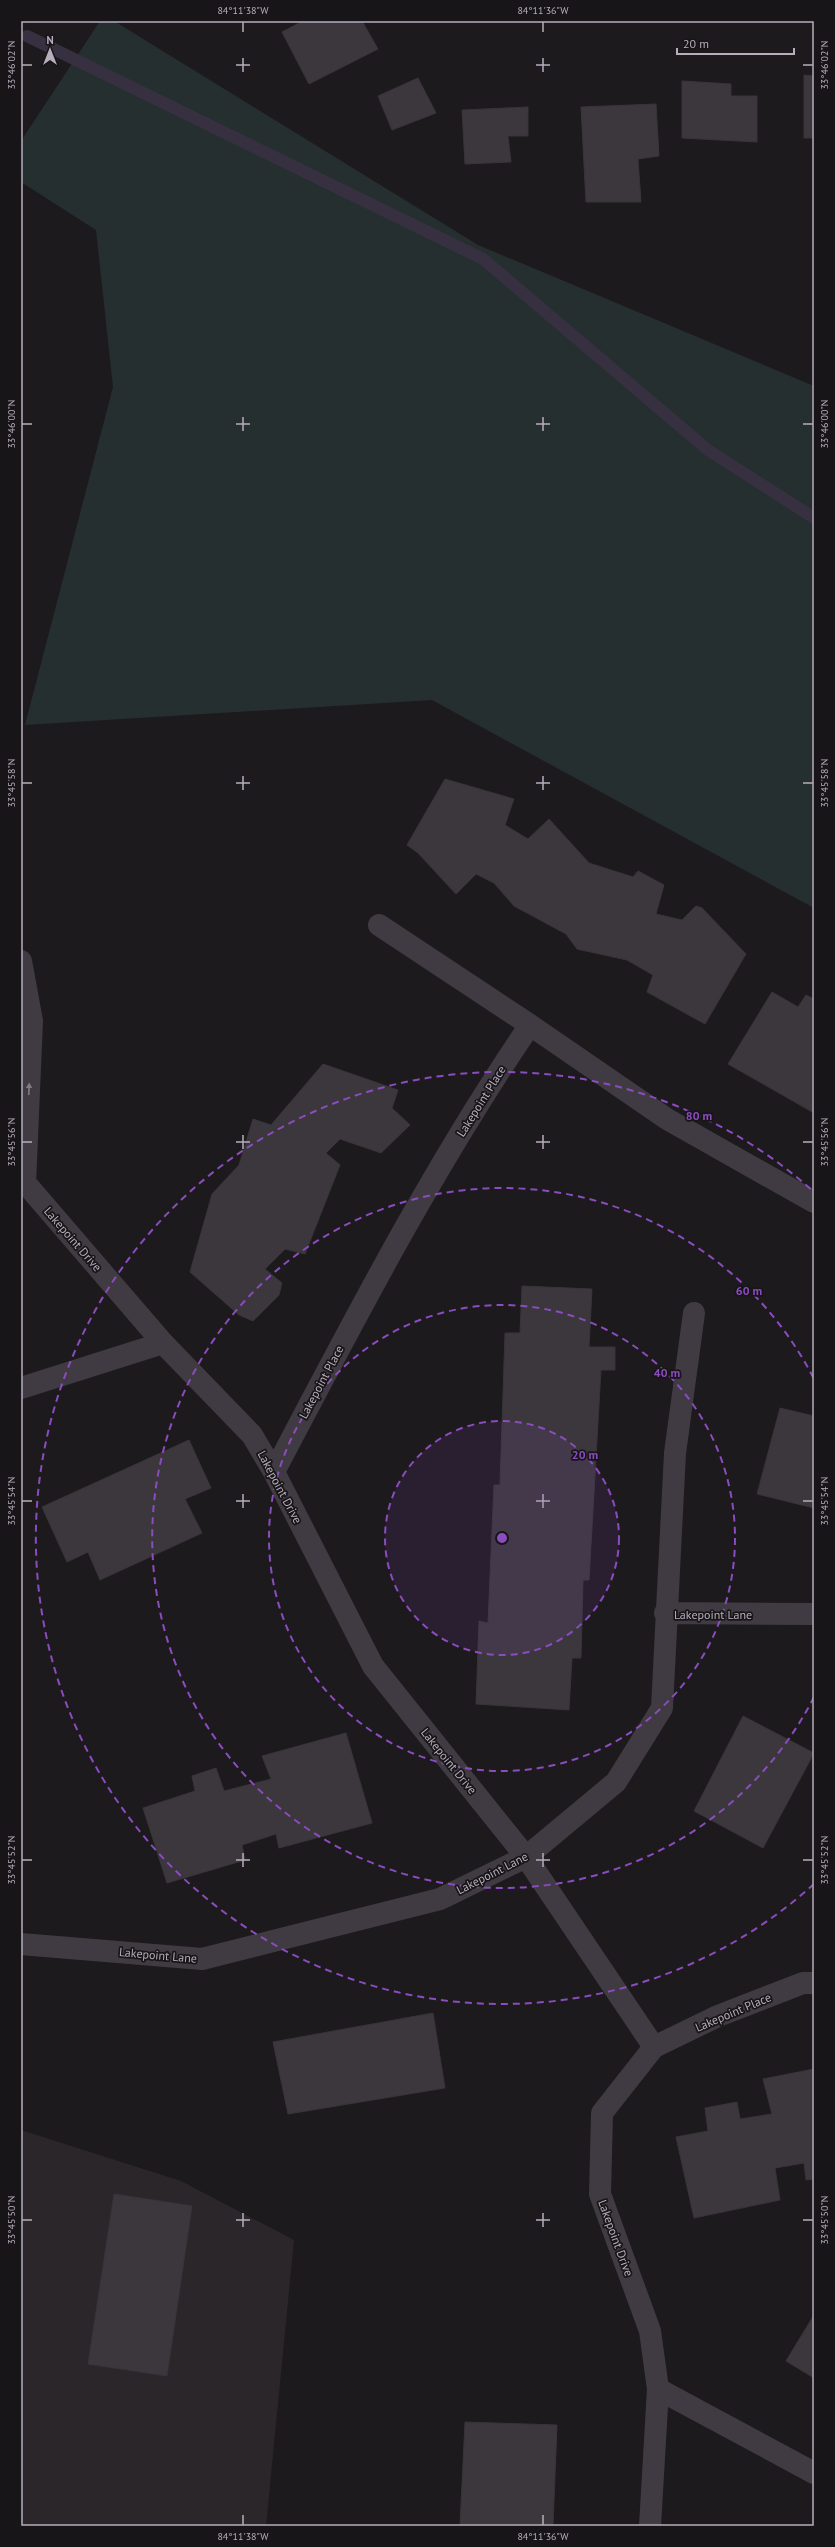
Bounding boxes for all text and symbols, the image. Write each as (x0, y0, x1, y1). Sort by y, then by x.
text: 84°11'38"W (217, 4, 269, 17)
text: 84°11'36"W (517, 4, 569, 17)
north arrow (30, 30, 70, 70)
scale bar (677, 30, 794, 56)
text: N (46, 33, 54, 47)
text: 20 m (683, 36, 709, 51)
text: 33°46'02"N (5, 40, 18, 90)
text: 33°46'02"N (818, 40, 831, 90)
text: 33°46'00"N (5, 399, 18, 449)
text: 33°46'00"N (818, 399, 831, 449)
text: 33°45'58"N (5, 758, 18, 808)
text: 33°45'58"N (818, 758, 831, 808)
street label: Lakepoint Place (453, 1063, 509, 1139)
one-way arrow (25, 1083, 32, 1095)
text: 80 m (686, 1108, 712, 1123)
text: 33°45'56"N (5, 1117, 18, 1167)
text: 33°45'56"N (818, 1117, 831, 1167)
street label: Lakepoint Drive (41, 1204, 105, 1274)
text: 60 m (736, 1283, 762, 1298)
street label: Lakepoint Place (295, 1343, 347, 1421)
text: 40 m (654, 1365, 680, 1380)
text: 20 m (572, 1447, 598, 1462)
street label: Lakepoint Drive (254, 1448, 306, 1526)
text: 33°45'54"N (5, 1476, 18, 1526)
text: 33°45'54"N (818, 1476, 831, 1526)
centre of rings (495, 1531, 509, 1545)
street label: Lakepoint Lane (674, 1607, 752, 1622)
street label: Lakepoint Drive (418, 1725, 480, 1797)
text: 33°45'52"N (5, 1835, 18, 1885)
text: 33°45'52"N (818, 1835, 831, 1885)
street label: Lakepoint Lane (454, 1849, 530, 1897)
street label: Lakepoint Lane (118, 1944, 198, 1966)
street label: Lakepoint Place (693, 1989, 773, 2035)
text: 33°45'50"N (5, 2195, 18, 2245)
text: 33°45'50"N (818, 2195, 831, 2245)
street label: Lakepoint Drive (595, 2198, 637, 2278)
text: 84°11'38"W (217, 2530, 269, 2543)
text: 84°11'36"W (517, 2530, 569, 2543)

